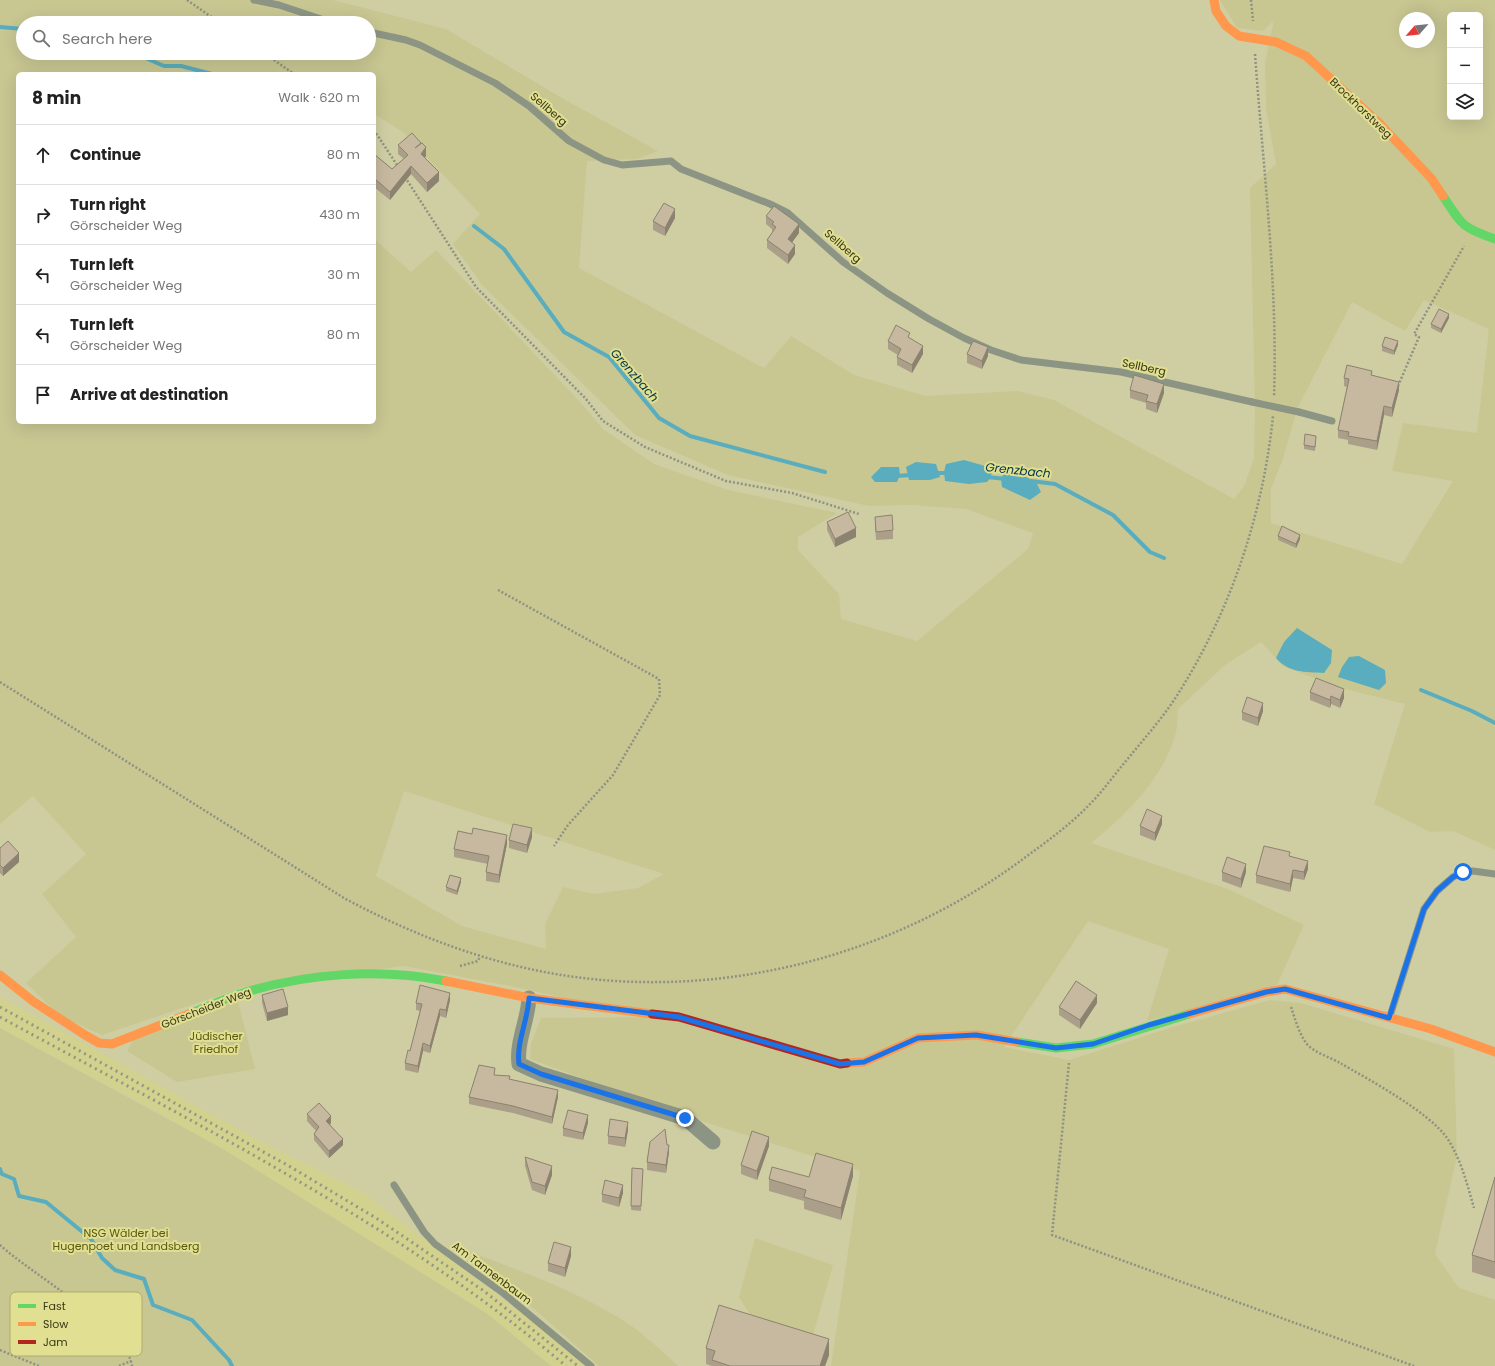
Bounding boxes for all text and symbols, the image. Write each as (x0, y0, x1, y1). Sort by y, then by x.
north arrow (1399, 12, 1435, 48)
map controls (1447, 12, 1483, 120)
button: + (1447, 12, 1483, 48)
search box (16, 16, 376, 60)
icon: search (30, 27, 52, 49)
text: Search here (62, 28, 152, 49)
button: − (1447, 48, 1483, 84)
street label: Brockhorstweg (1326, 74, 1396, 142)
button: layers (1447, 84, 1483, 120)
text: 8 min (32, 86, 81, 110)
text: Walk · 620 m (278, 88, 360, 107)
street label: Sellberg (527, 88, 571, 130)
icon: ahead (32, 144, 54, 166)
text: Continue (70, 144, 141, 165)
text: 80 m (327, 145, 360, 164)
text: Turn right (70, 194, 146, 215)
icon: right (32, 204, 54, 226)
text: 430 m (319, 205, 360, 224)
text: Görscheider Weg (70, 216, 182, 235)
street label: Sellberg (821, 225, 865, 267)
text: Turn left (70, 254, 134, 275)
icon: left (32, 264, 54, 286)
text: 30 m (327, 265, 360, 284)
text: Görscheider Weg (70, 276, 182, 295)
text: Turn left (70, 314, 134, 335)
icon: left (32, 324, 54, 346)
text: 80 m (327, 325, 360, 344)
text: Görscheider Weg (70, 336, 182, 355)
water label: Grenzbach (607, 345, 663, 405)
street label: Sellberg (1121, 355, 1167, 379)
icon: arrive (32, 384, 54, 406)
text: Arrive at destination (70, 384, 228, 405)
water label: Grenzbach (984, 458, 1052, 482)
route start (1454, 863, 1472, 881)
street label: Görscheider Weg (159, 984, 253, 1032)
park label: Jüdischer Friedhof (189, 1028, 243, 1057)
route end (676, 1109, 694, 1127)
park label: NSG Wälder bei Hugenpoet und Landsberg (53, 1225, 199, 1254)
street label: Am Tannenbaum (449, 1238, 535, 1308)
legend (10, 1292, 142, 1356)
text: Fast (43, 1298, 66, 1314)
text: Slow (43, 1316, 68, 1332)
text: Jam (43, 1334, 68, 1350)

